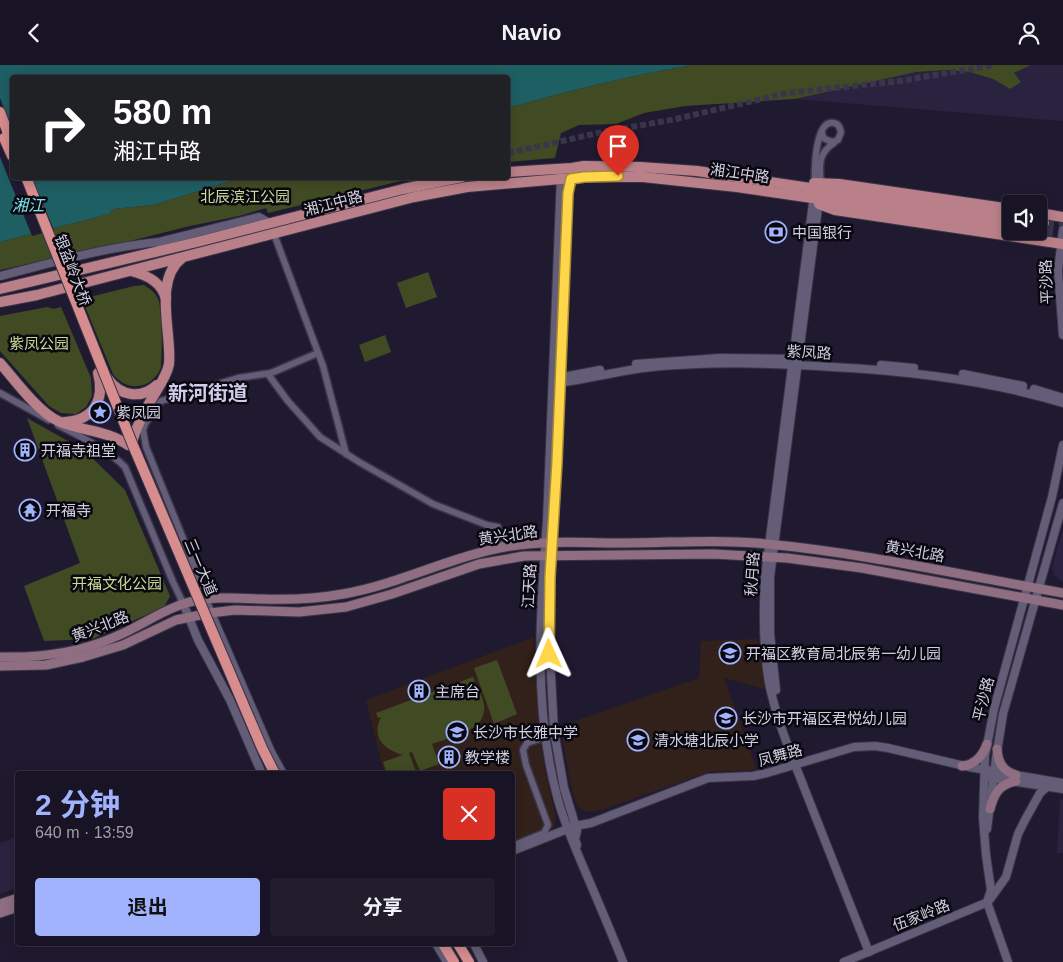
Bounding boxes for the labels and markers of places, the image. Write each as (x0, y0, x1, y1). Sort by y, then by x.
pin (597, 125, 639, 176)
bank icon: 中国银行 (764, 220, 788, 244)
place label: 中国银行 (792, 224, 852, 241)
place icon: 紫凤园 (88, 400, 112, 424)
place label: 紫凤园 (116, 404, 161, 421)
building icon: 开福寺祖堂 (13, 438, 37, 462)
place label: 开福寺祖堂 (41, 442, 116, 459)
temple icon: 开福寺 (18, 498, 42, 522)
place label: 开福寺 (46, 502, 91, 519)
school or university icon: 开福区教育局北辰第一幼儿园 (718, 641, 742, 665)
place label: 开福区教育局北辰第一幼儿园 (746, 645, 941, 662)
building icon: 主席台 (407, 679, 431, 703)
place label: 主席台 (435, 683, 480, 700)
school or university icon: 长沙市开福区君悦幼儿园 (714, 706, 738, 730)
place label: 长沙市开福区君悦幼儿园 (742, 710, 907, 727)
school or university icon: 长沙市长雅中学 (445, 720, 469, 744)
place label: 长沙市长雅中学 (473, 724, 578, 741)
school or university icon: 清水塘北辰小学 (626, 728, 650, 752)
place label: 清水塘北辰小学 (654, 732, 759, 749)
building icon: 教学楼 (437, 745, 461, 769)
place label: 教学楼 (465, 749, 510, 766)

